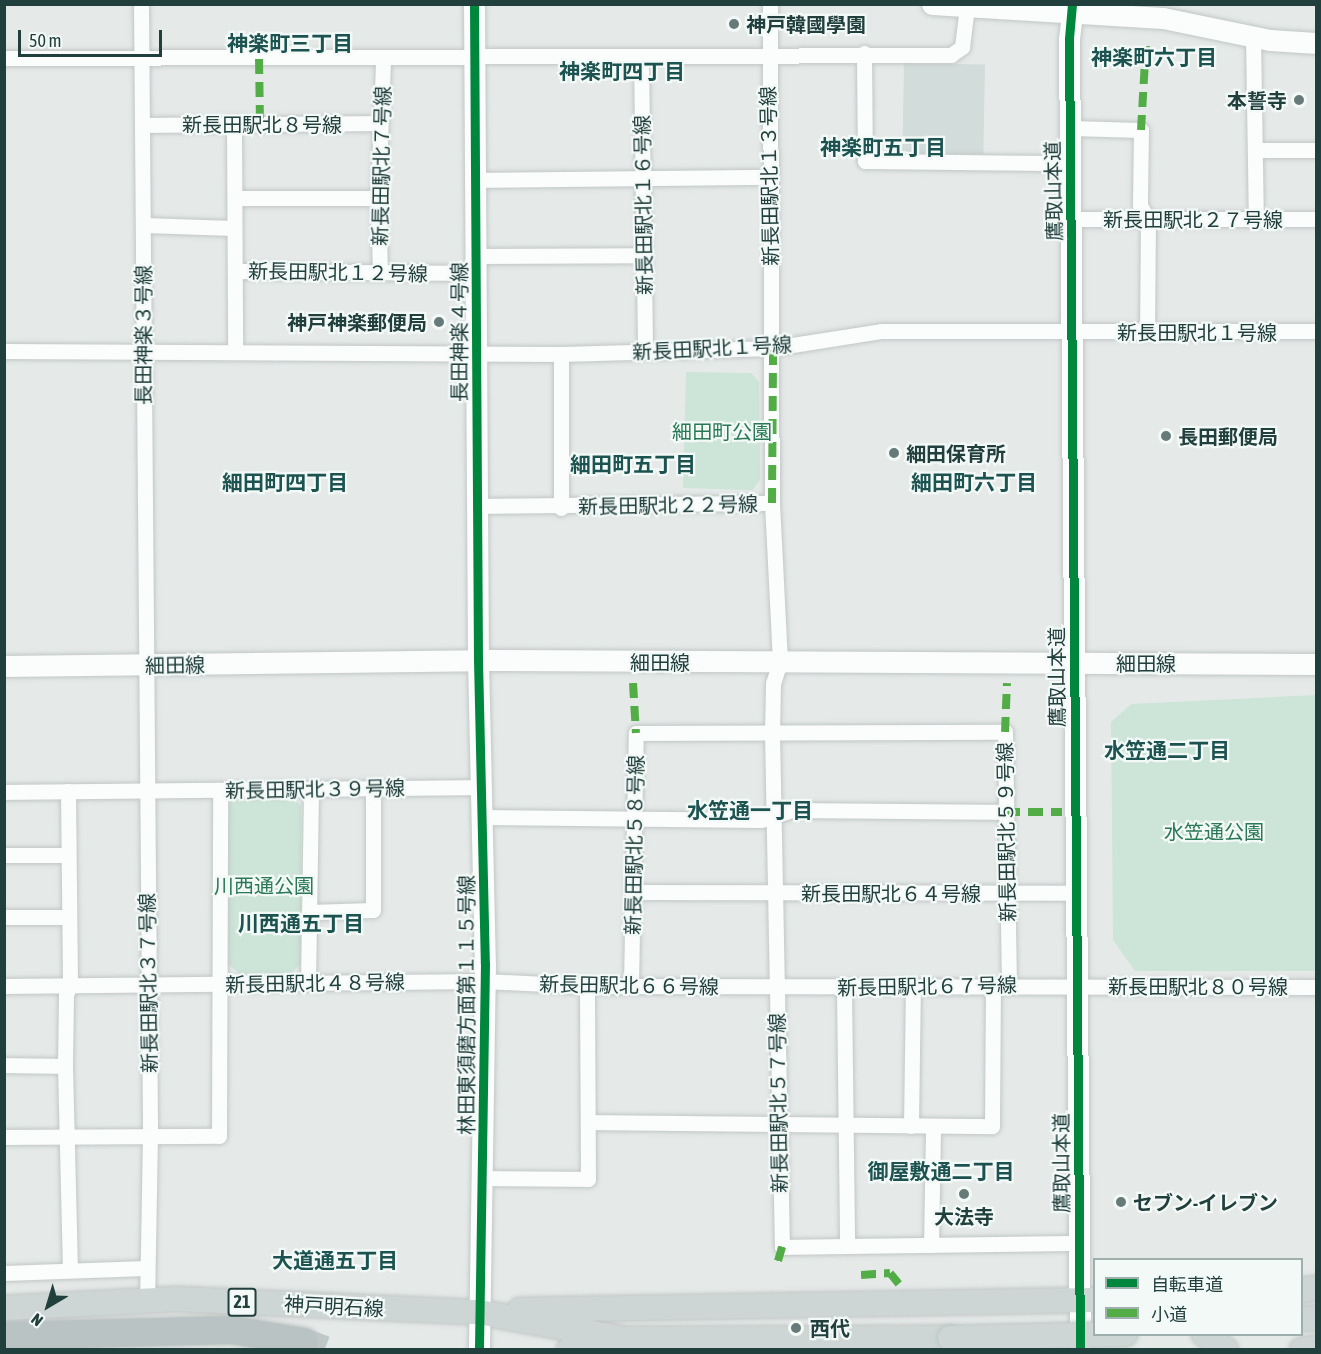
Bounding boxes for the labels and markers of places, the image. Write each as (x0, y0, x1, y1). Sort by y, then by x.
place label: 神戸韓國學園 (746, 12, 866, 36)
marker: 神戸韓國學園 (727, 17, 741, 31)
place label: 本誓寺 (1227, 88, 1287, 112)
marker: 本誓寺 (1292, 93, 1306, 107)
place label: 神戸神楽郵便局 (287, 310, 427, 334)
marker: 神戸神楽郵便局 (432, 315, 446, 329)
place label: 長田郵便局 (1178, 424, 1278, 448)
marker: 長田郵便局 (1159, 429, 1173, 443)
place label: 細田保育所 (906, 441, 1006, 465)
marker: 細田保育所 (887, 446, 901, 460)
marker: 大法寺 (957, 1187, 971, 1201)
place label: セブン-イレブン (1133, 1190, 1278, 1214)
marker: セブン-イレブン (1114, 1195, 1128, 1209)
place label: 大法寺 (934, 1204, 994, 1228)
place label: 西代 (810, 1316, 850, 1340)
marker: 西代 (787, 1319, 805, 1337)

